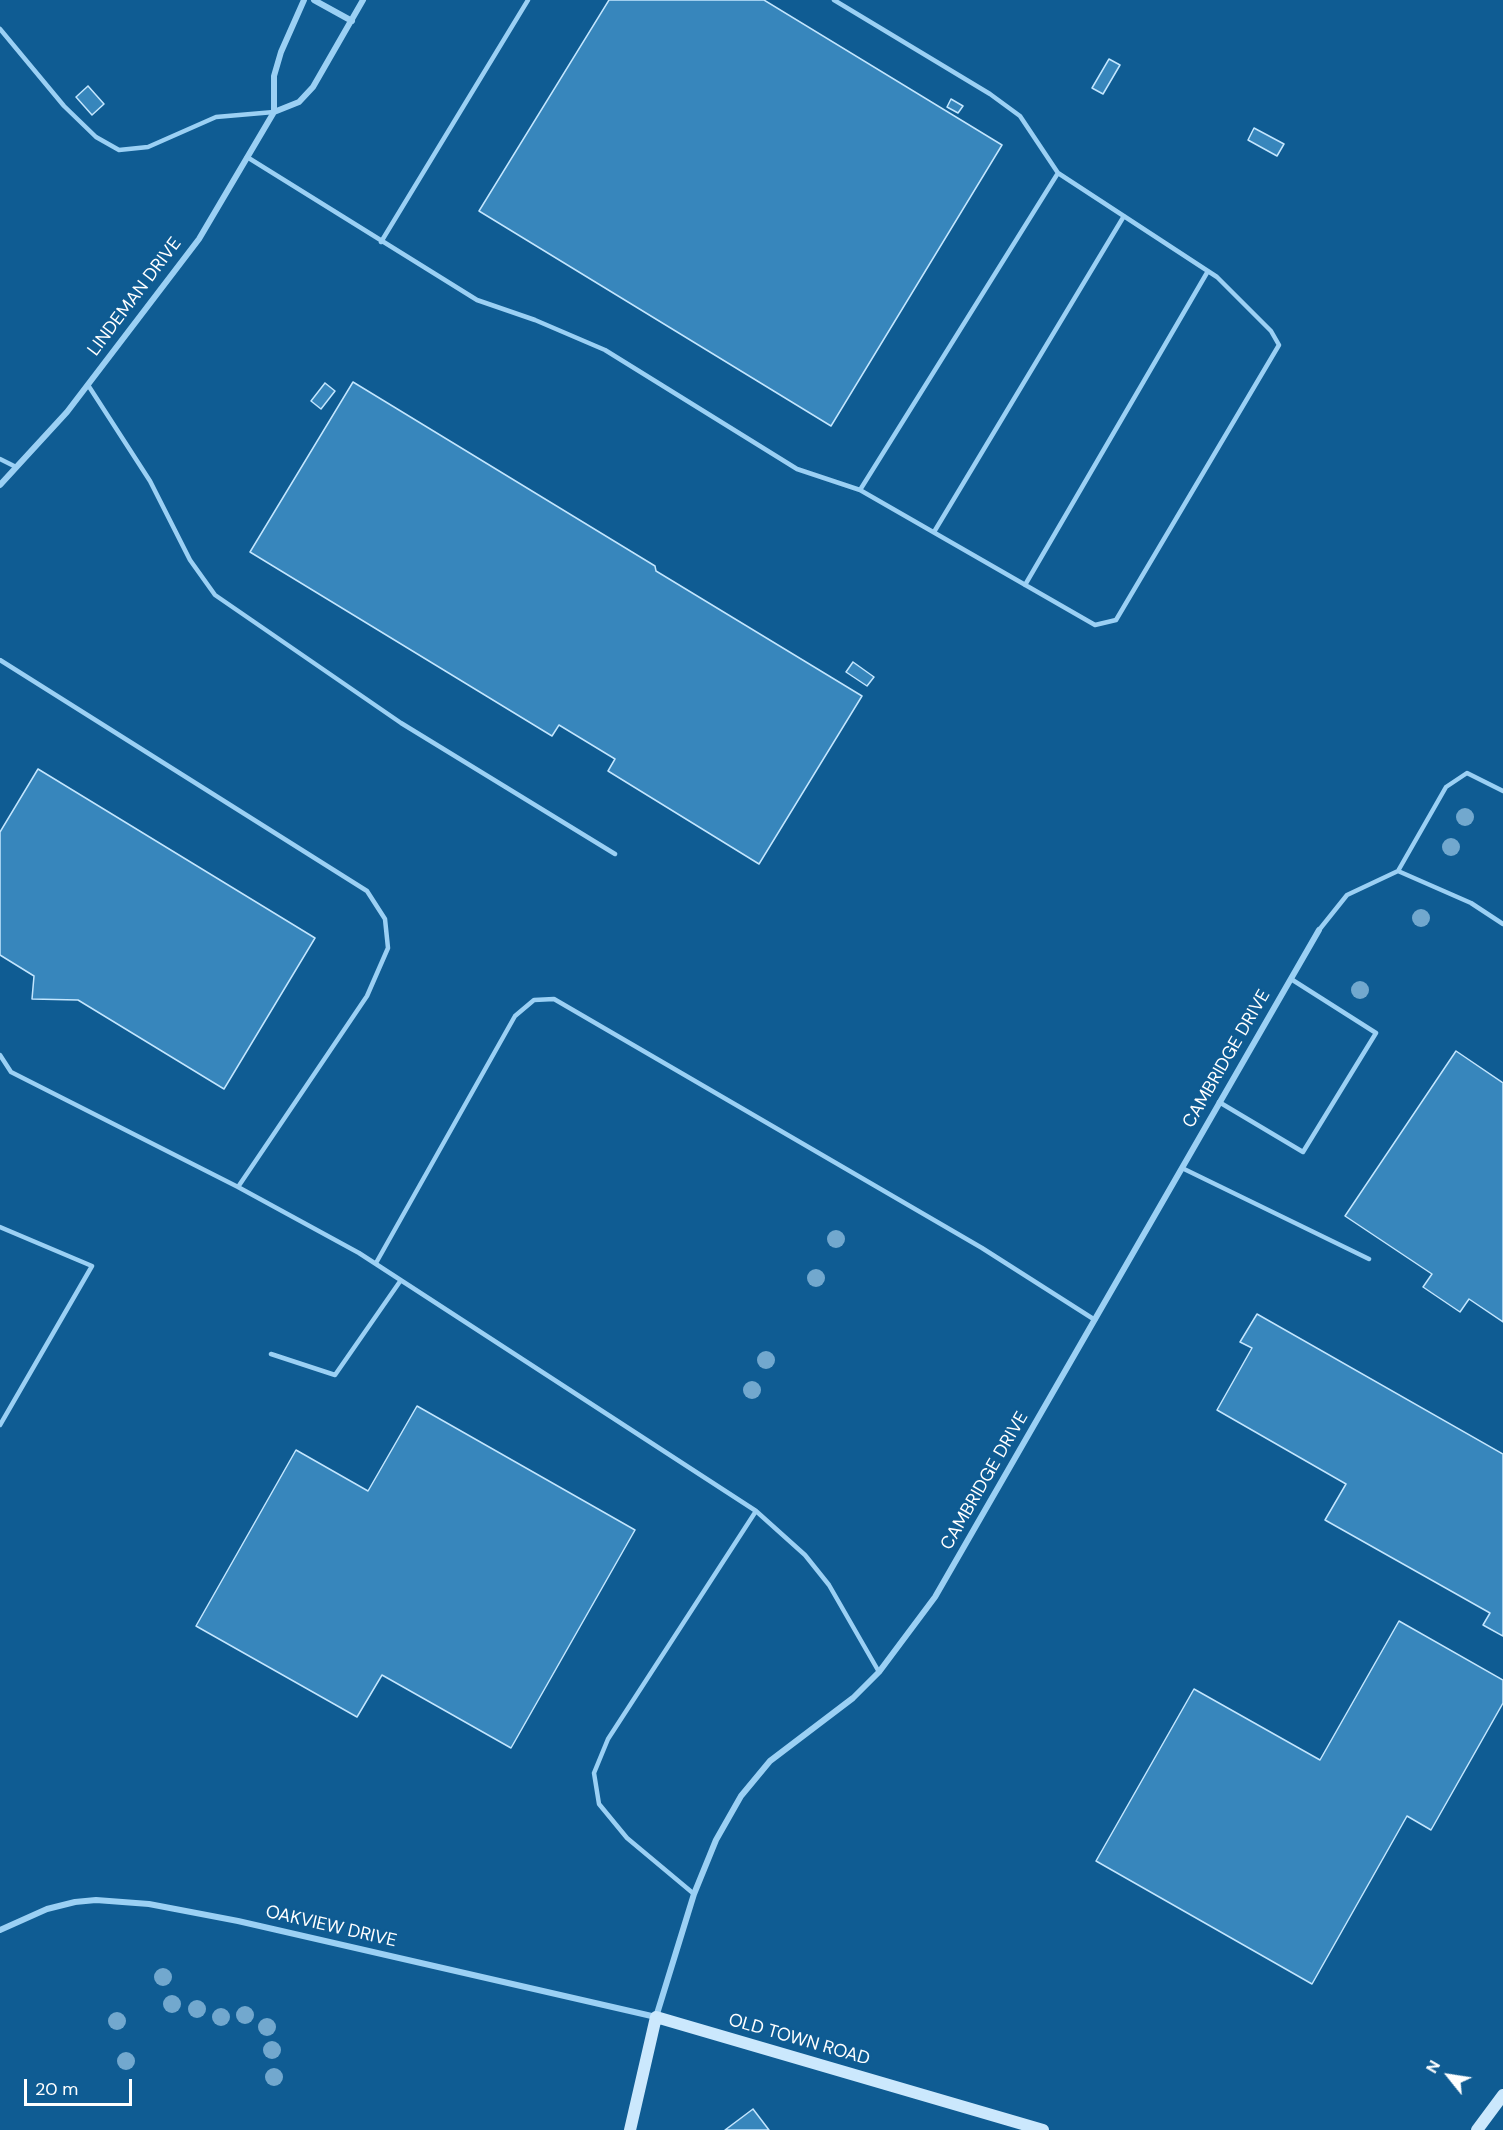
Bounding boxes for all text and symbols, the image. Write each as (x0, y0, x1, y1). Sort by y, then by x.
street label: LINDEMAN DRIVE (83, 234, 187, 360)
street label: CAMBRIDGE DRIVE (1179, 986, 1275, 1132)
street label: CAMBRIDGE DRIVE (937, 1408, 1033, 1554)
street label: OAKVIEW DRIVE (263, 1901, 399, 1953)
street label: OLD TOWN ROAD (726, 2009, 872, 2071)
north arrow (1419, 2046, 1479, 2106)
text: N (1421, 2056, 1445, 2077)
scale bar (27, 2067, 135, 2105)
text: 20 m (35, 2077, 78, 2101)

